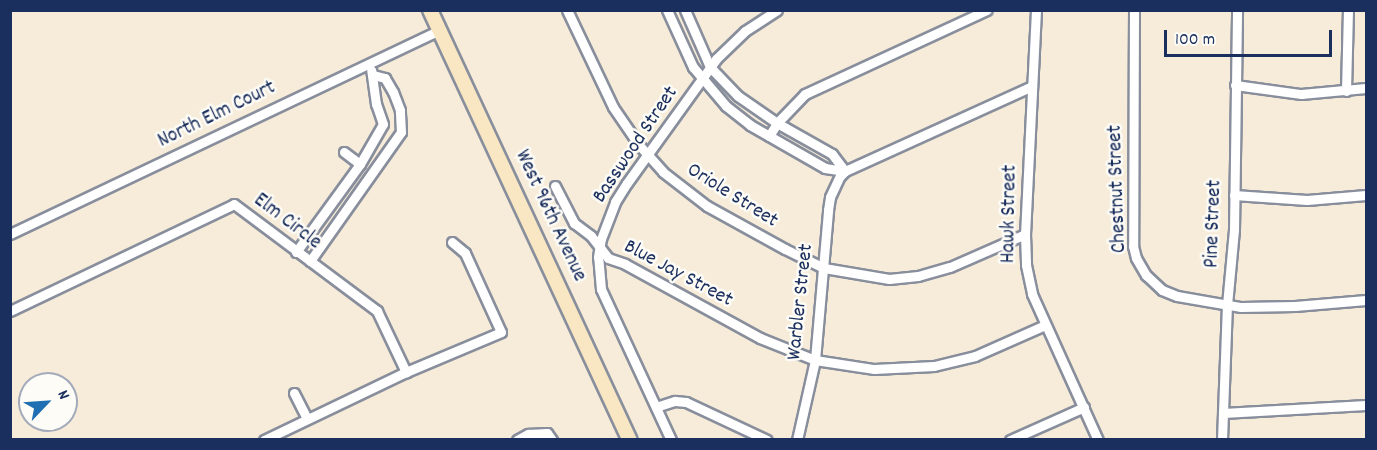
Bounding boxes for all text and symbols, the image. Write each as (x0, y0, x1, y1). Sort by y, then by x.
scale bar (1167, 18, 1335, 56)
text: 100 m (1175, 28, 1215, 53)
street label: North Elm Court (154, 76, 280, 154)
street label: Basswood Street (588, 82, 684, 208)
street label: Chestnut Street (1103, 125, 1133, 253)
street label: West 96th Avenue (509, 146, 591, 286)
street label: Oriole Street (682, 158, 782, 234)
street label: Hawk Street (997, 165, 1023, 263)
street label: Pine Street (1200, 180, 1228, 268)
street label: Elm Circle (248, 188, 326, 256)
street label: Blue Jay Street (619, 235, 737, 313)
street label: Warbler Street (782, 243, 820, 361)
north arrow (18, 372, 78, 432)
text: N (51, 387, 75, 403)

